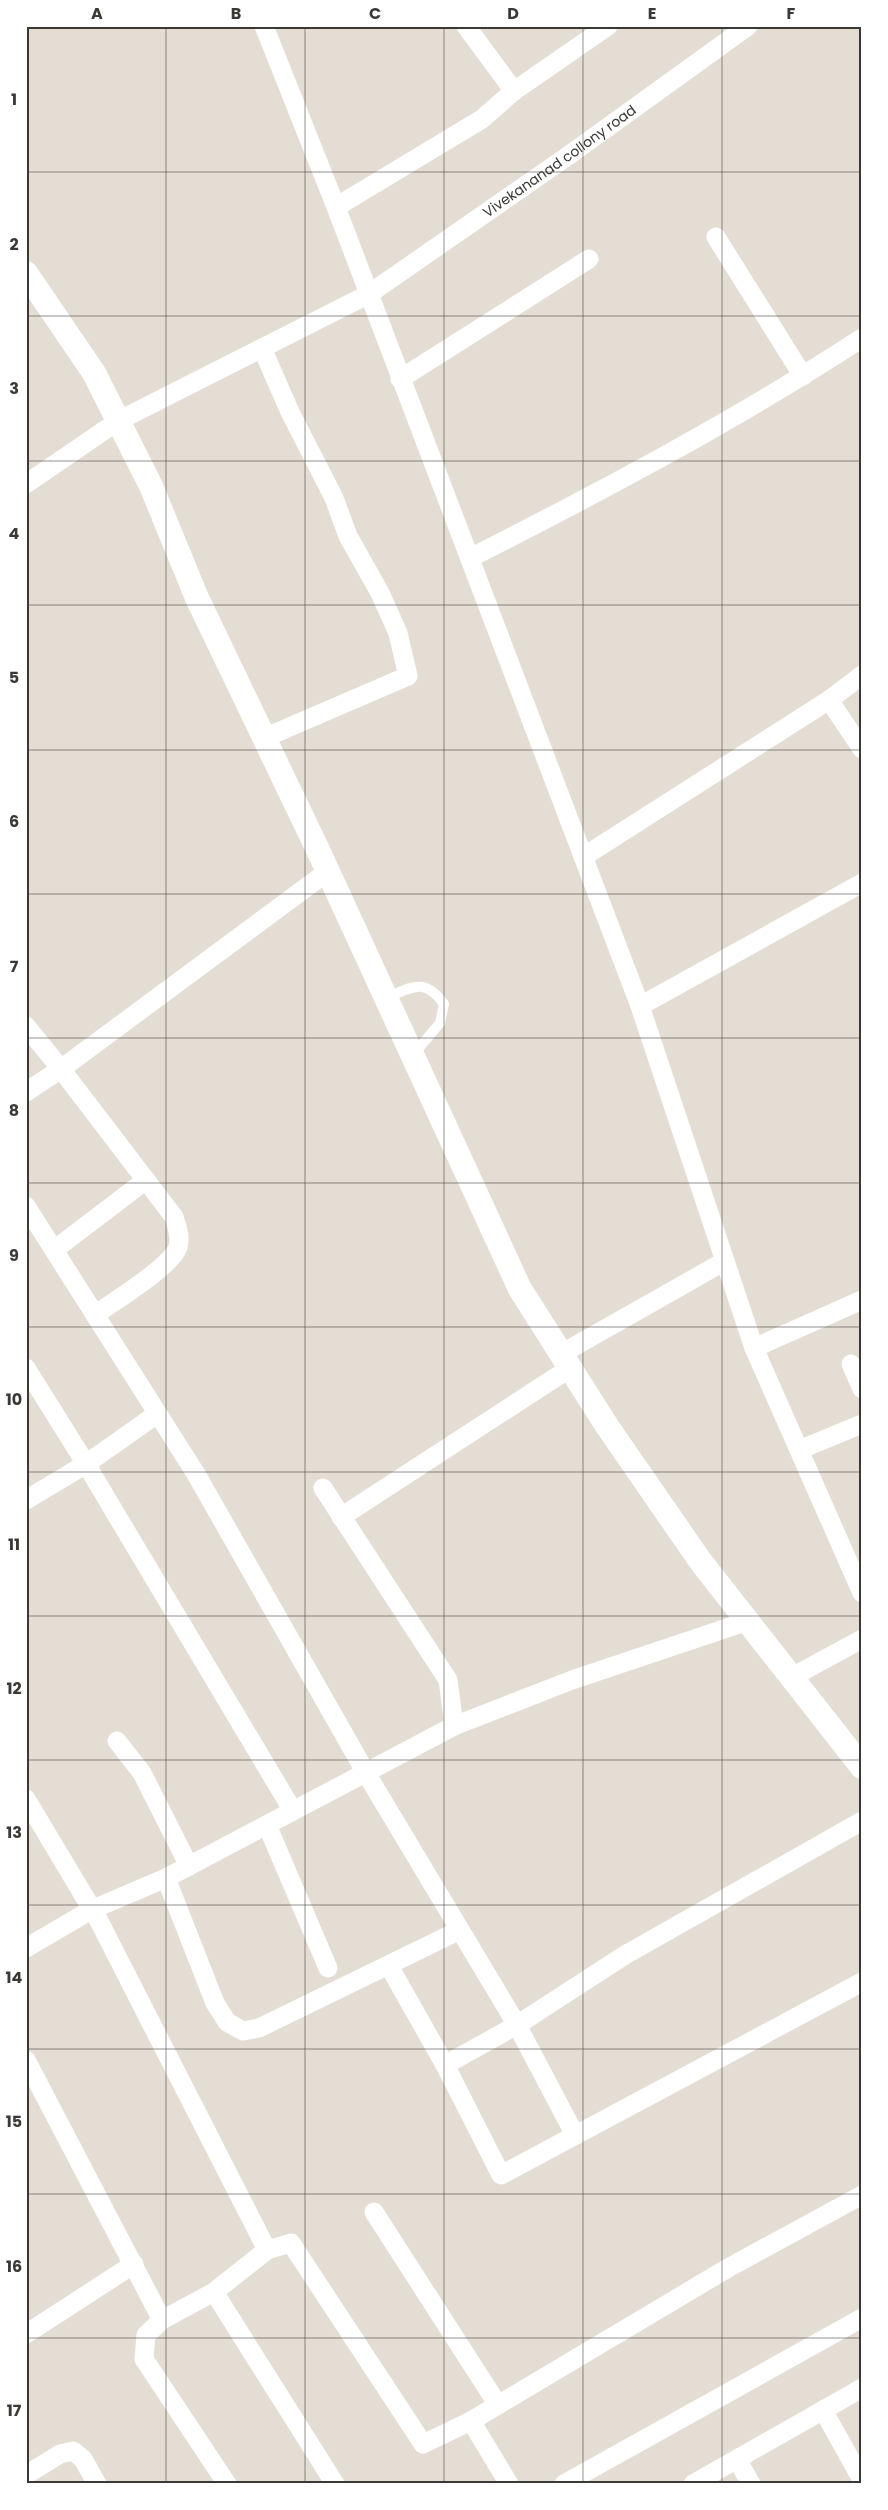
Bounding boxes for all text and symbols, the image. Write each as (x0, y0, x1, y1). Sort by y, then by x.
text: A (91, 2, 103, 25)
text: B (231, 2, 241, 25)
text: C (369, 2, 381, 25)
text: D (507, 2, 519, 25)
text: E (648, 2, 656, 25)
text: F (787, 2, 796, 25)
text: 1 (11, 88, 17, 111)
street label: Vivekananad collony road (479, 100, 640, 222)
text: 2 (9, 233, 19, 256)
text: 3 (9, 377, 19, 400)
text: 4 (9, 522, 20, 545)
text: 5 (9, 666, 19, 689)
text: 6 (9, 810, 19, 833)
text: 7 (10, 955, 19, 978)
text: 8 (9, 1099, 19, 1122)
text: 9 (9, 1244, 19, 1267)
text: 10 (6, 1388, 22, 1411)
text: 11 (8, 1533, 20, 1556)
text: 12 (6, 1677, 22, 1700)
text: 13 (6, 1821, 22, 1844)
text: 14 (6, 1966, 23, 1989)
text: 15 (6, 2110, 22, 2133)
text: 16 (6, 2255, 22, 2278)
text: 17 (7, 2399, 22, 2422)

